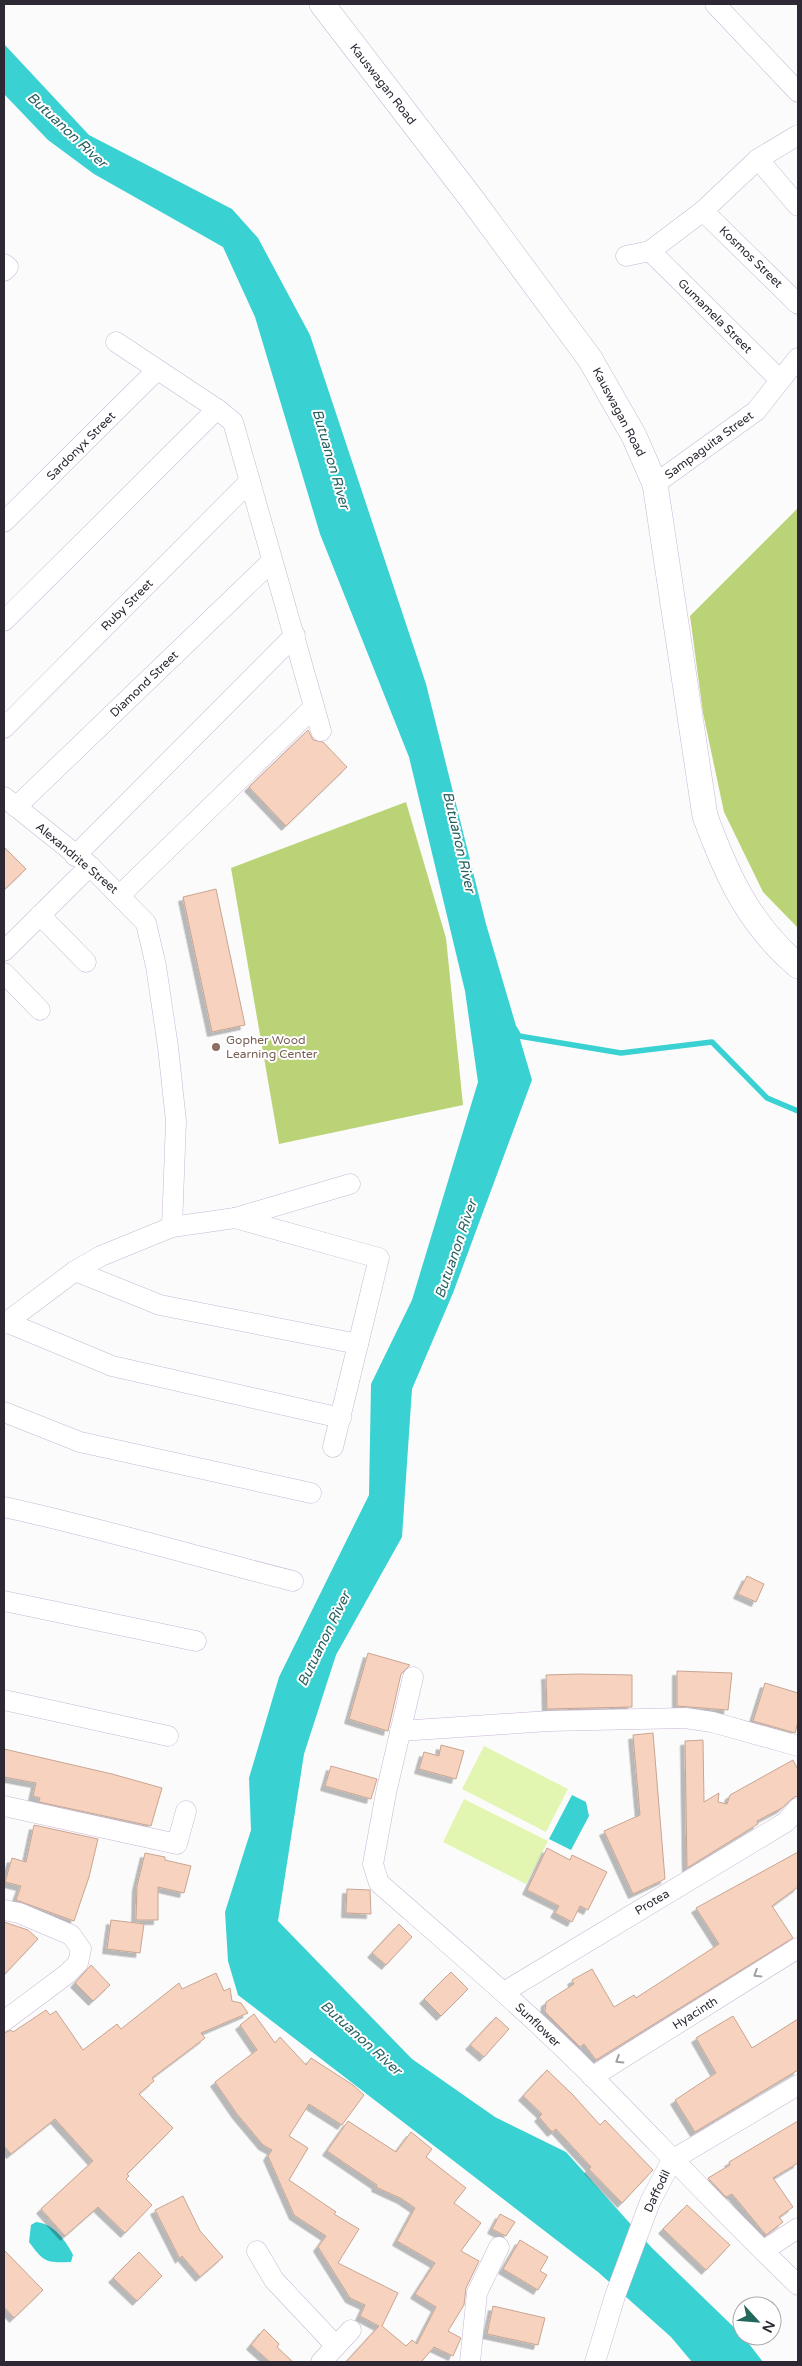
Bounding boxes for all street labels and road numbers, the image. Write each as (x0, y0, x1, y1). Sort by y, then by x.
street label: Kauswagan Road (347, 41, 419, 127)
street label: Kosmos Street (716, 223, 786, 291)
street label: Gumamela Street (675, 276, 755, 356)
street label: Kauswagan Road (590, 365, 648, 459)
street label: Sampaguita Street (662, 408, 756, 482)
street label: Sardonyx Street (44, 409, 118, 483)
street label: Ruby Street (98, 576, 156, 634)
street label: Diamond Street (107, 648, 181, 720)
street label: Alexandrite Street (33, 820, 121, 897)
street label: Protea (632, 1886, 672, 1918)
street label: Hyacinth (670, 1994, 720, 2032)
street label: Sunflower (512, 2000, 564, 2050)
street label: Daffodil (641, 2168, 673, 2214)

